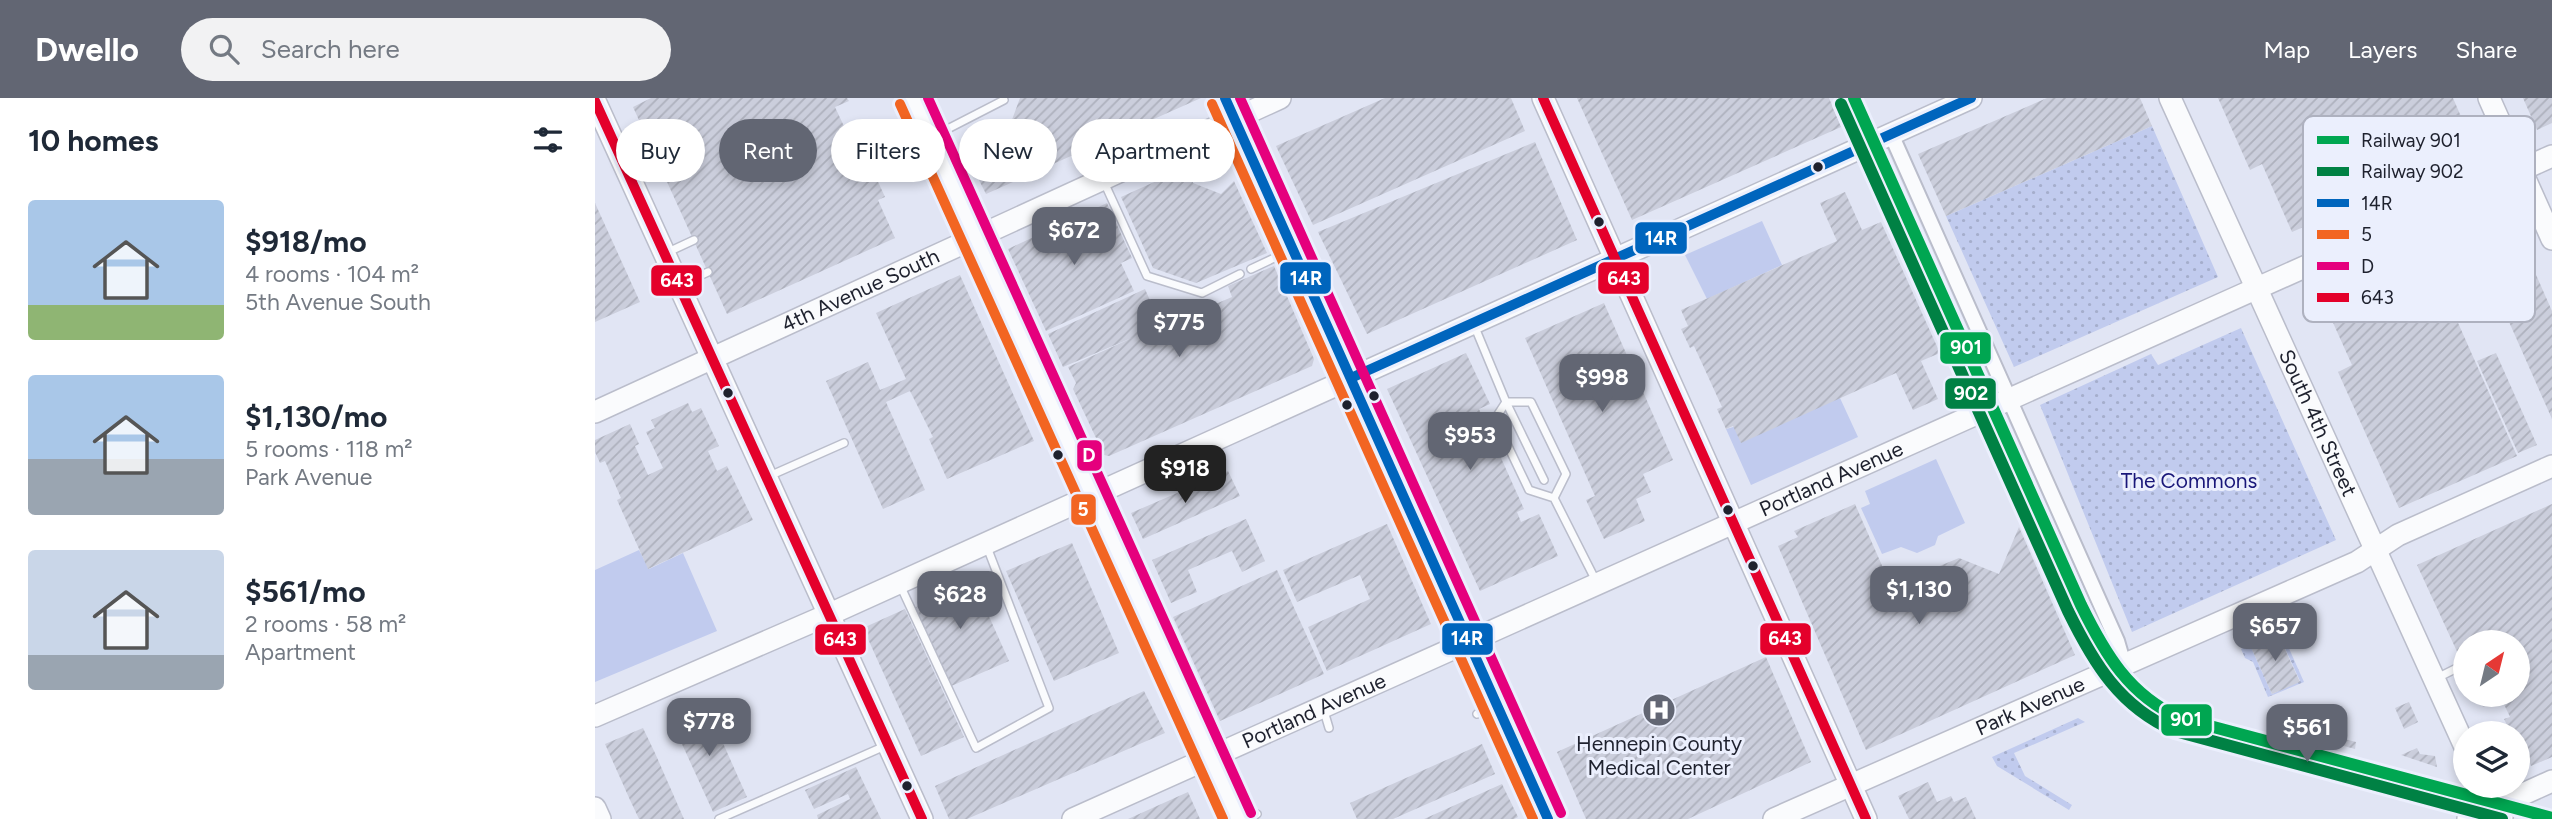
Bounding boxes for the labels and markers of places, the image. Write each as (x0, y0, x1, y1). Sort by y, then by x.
unlabelled marker (1811, 160, 1825, 174)
pin: $672 (1033, 208, 1115, 267)
unlabelled marker (1592, 215, 1606, 229)
pin: $775 (1138, 300, 1220, 359)
pin: $998 (1561, 354, 1643, 414)
unlabelled marker (721, 386, 735, 400)
unlabelled marker (1367, 389, 1381, 403)
unlabelled marker (1340, 398, 1354, 412)
pin: $953 (1429, 412, 1511, 472)
pin: $918 (1144, 446, 1226, 505)
unlabelled marker (1051, 448, 1065, 462)
unlabelled marker (1721, 503, 1735, 517)
unlabelled marker (1746, 559, 1760, 573)
pin: $1,130 (1862, 566, 1976, 626)
pin: $628 (919, 572, 1001, 631)
pin: $657 (2234, 603, 2316, 663)
hospital icon: Hennepin County Medical Center (1640, 691, 1678, 729)
pin: $778 (668, 698, 750, 758)
pin: $561 (2266, 704, 2348, 764)
place label: Hennepin County Medical Center (1576, 731, 1742, 780)
unlabelled marker (900, 779, 914, 793)

